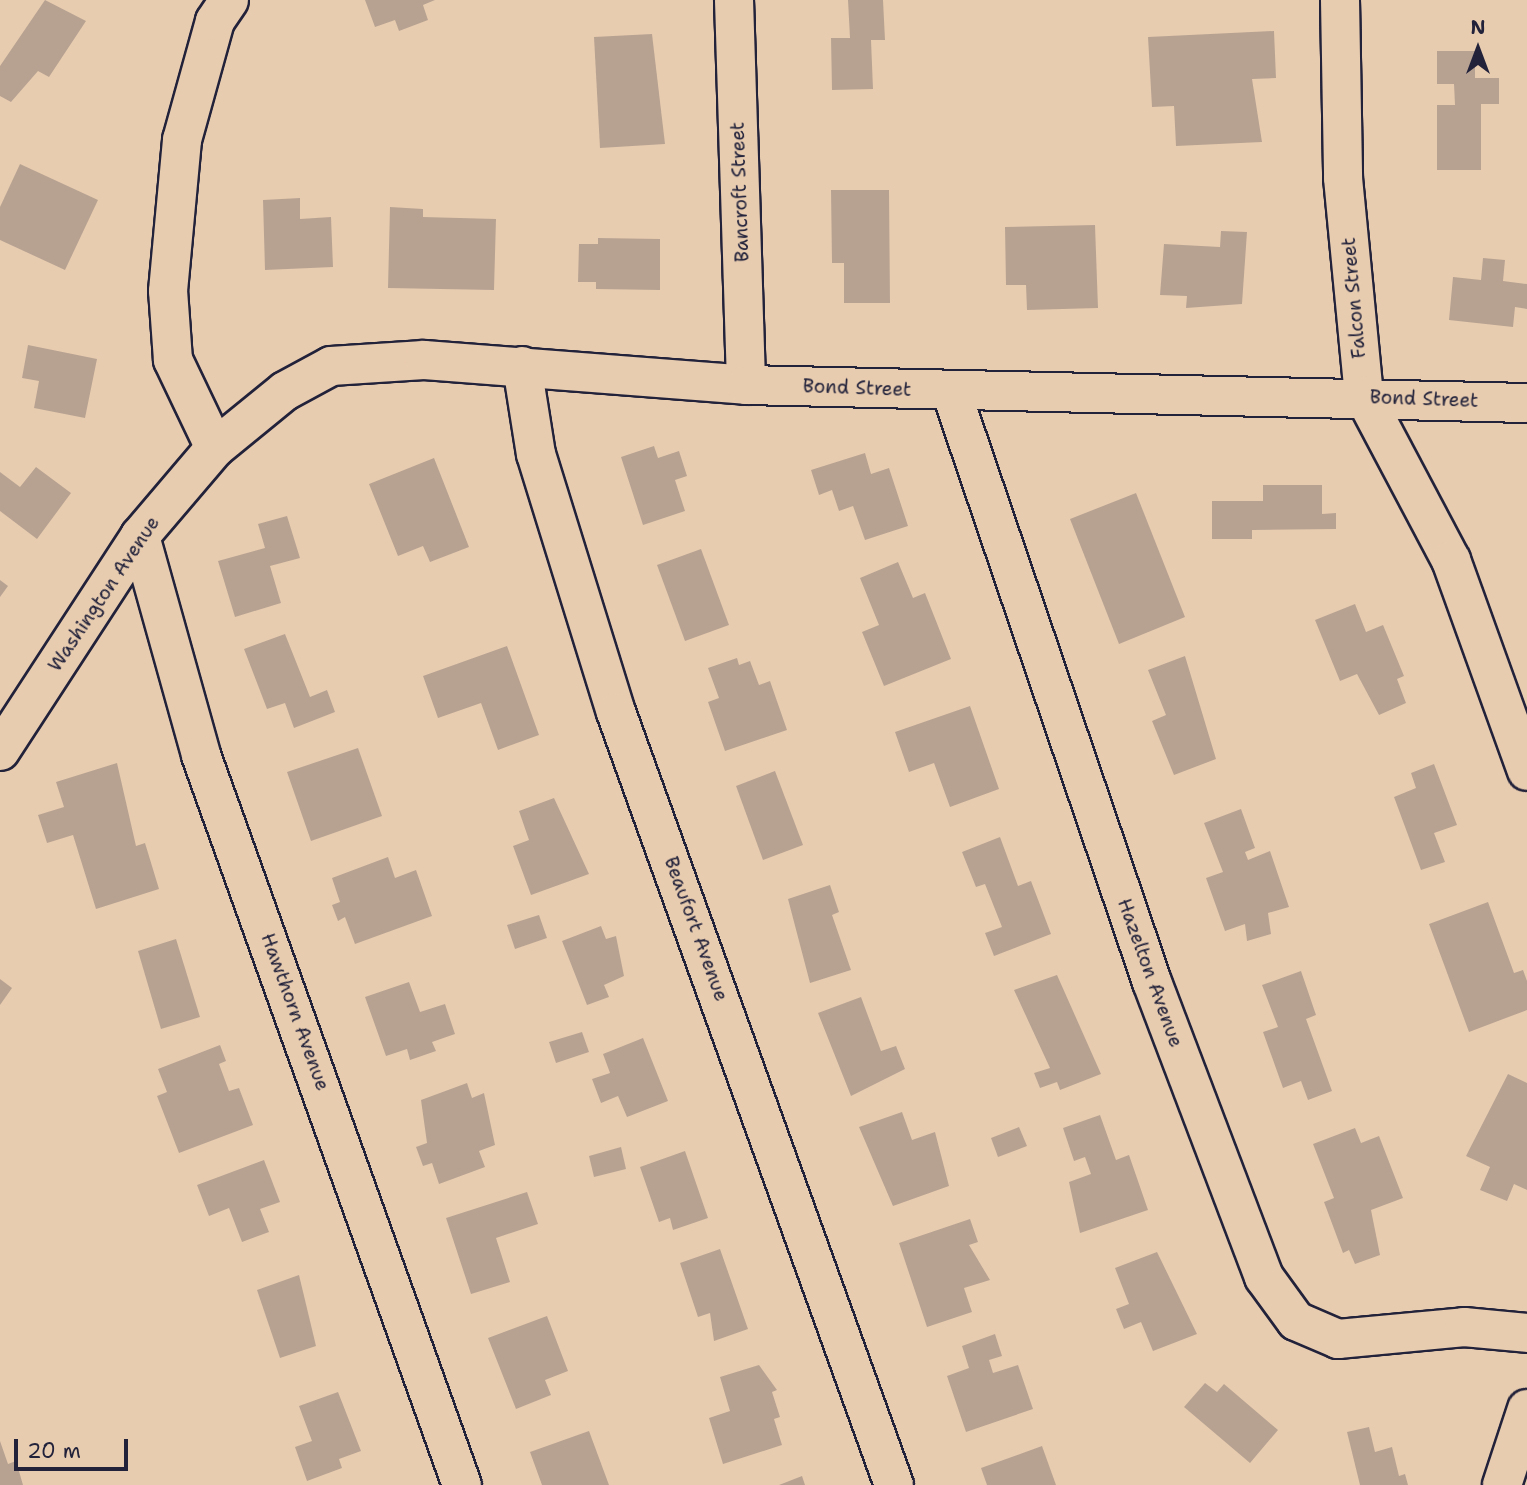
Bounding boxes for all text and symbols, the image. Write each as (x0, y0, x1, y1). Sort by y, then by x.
north arrow (1443, 14, 1513, 84)
text: N (1470, 15, 1486, 40)
street label: Bancroft Street (726, 121, 754, 263)
street label: Falcon Street (1337, 236, 1371, 360)
street label: Bond Street (802, 375, 912, 401)
street label: Bond Street (1369, 386, 1479, 412)
street label: Washington Avenue (44, 512, 164, 676)
street label: Beaufort Avenue (659, 854, 733, 1004)
street label: Hazelton Avenue (1113, 896, 1187, 1050)
street label: Hawthorn Avenue (256, 930, 334, 1094)
scale bar (18, 1426, 131, 1470)
text: 20 m (27, 1437, 81, 1465)

